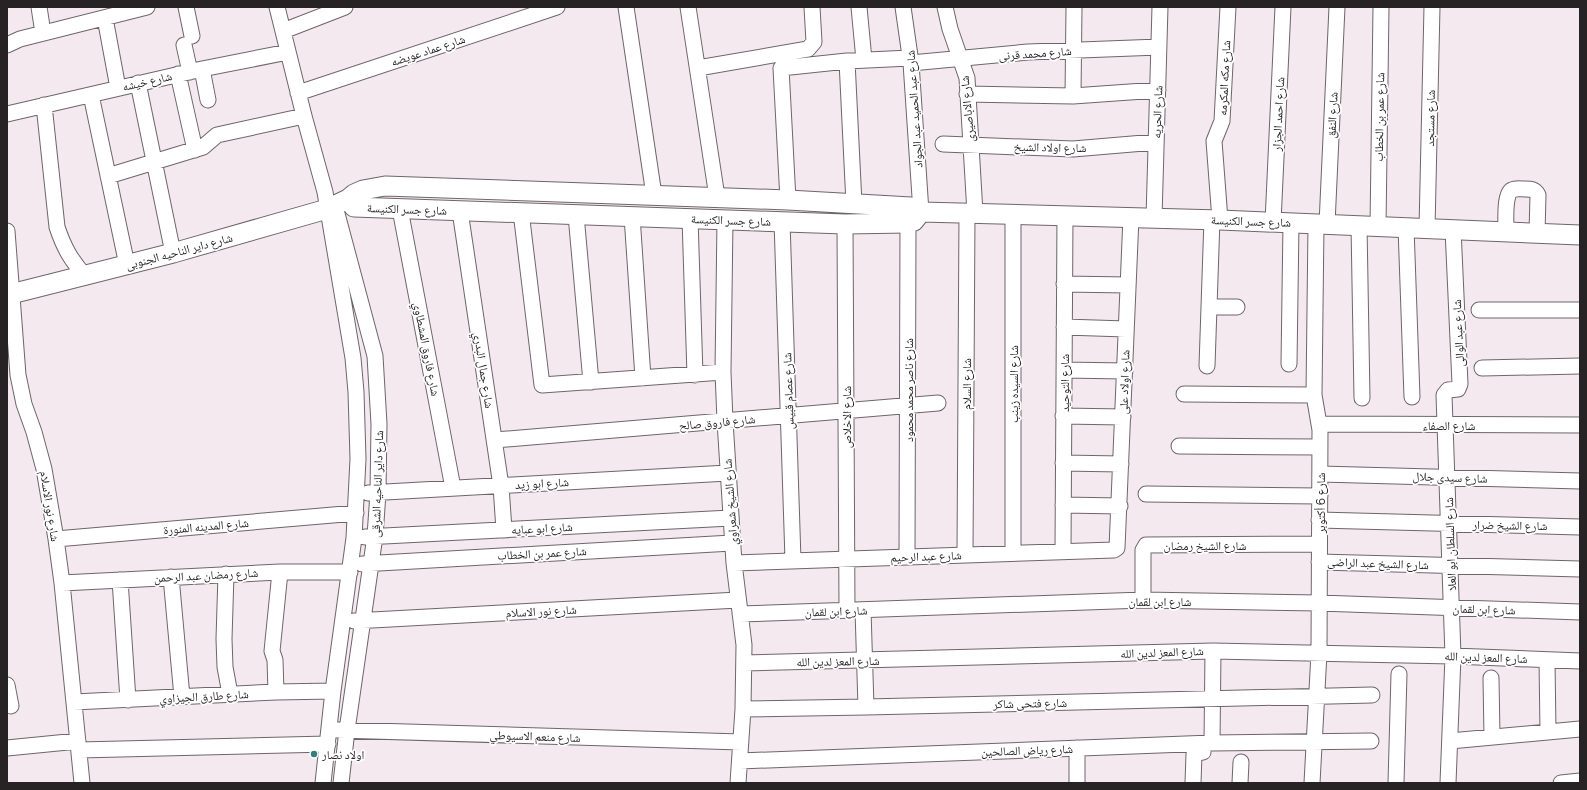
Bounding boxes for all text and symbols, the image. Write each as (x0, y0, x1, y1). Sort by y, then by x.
street label: شارع عماد عويضه (389, 30, 467, 70)
street label: شارع مكه المكرمه (1214, 40, 1234, 116)
street label: شارع محمد قرنى (998, 42, 1072, 64)
street label: شارع عبد الحميد عبد الجواد (901, 49, 927, 169)
street label: شارع خيشه (120, 67, 174, 95)
street label: شارع عمر بن الخطاب (1370, 72, 1388, 162)
street label: شارع الاباصيرى (956, 75, 978, 143)
street label: شارع احمد الجزار (1268, 76, 1288, 153)
street label: شارع الحريه (1148, 85, 1166, 139)
street label: شارع مستجد (1421, 89, 1439, 146)
street label: شارع النفق (1322, 91, 1342, 139)
street label: شارع اولاد الشيخ (1013, 138, 1087, 156)
street label: شارع جسر الكنيسة (367, 199, 447, 219)
street label: شارع جسر الكنيسة (691, 210, 771, 230)
street label: شارع جسر الكنيسة (1211, 211, 1291, 231)
street label: شارع داير الناحيه الجنوبى (124, 229, 235, 273)
street label: شارع عبد الوالى (1448, 299, 1468, 367)
street label: شارع فاروق المشطاوي (408, 300, 444, 398)
street label: شارع جمال البدري (468, 331, 498, 410)
street label: شارع ناصر محمد محمود (900, 338, 917, 442)
street label: شارع السيده زينب (1005, 345, 1022, 423)
street label: شارع اولاد على (1114, 349, 1134, 415)
street label: شارع عصام قبيس (778, 352, 798, 430)
street label: شارع التوحيد (1056, 354, 1073, 412)
street label: شارع السلام (958, 358, 975, 410)
street label: شارع الاخلاص (838, 386, 855, 448)
street label: شارع فاروق صالح (678, 410, 756, 434)
street label: شارع الصفاء (1423, 417, 1476, 434)
street label: شارع داير الناحيه الشرقى (367, 430, 387, 538)
street label: شارع الشيخ شعراوي (718, 458, 744, 546)
street label: شارع سيدى جلال (1412, 467, 1488, 487)
street label: شارع نور الاسلام (36, 469, 64, 543)
street label: شارع 6 أكتوبر (1312, 472, 1329, 535)
street label: شارع ابو زيد (515, 473, 569, 493)
street label: شارع السلطان ابو العلا (1440, 497, 1460, 591)
street label: شارع المدينه المنورة (163, 514, 250, 538)
street label: شارع الشيخ ضرار (1471, 516, 1548, 534)
street label: شارع ابو عبايه (511, 518, 573, 538)
street label: شارع الشيخ رمضان (1164, 537, 1246, 554)
street label: شارع عمر بن الخطاب (497, 542, 587, 564)
street label: شارع عبد الرحيم (890, 546, 962, 566)
street label: شارع الشيخ عبد الراضى (1327, 553, 1429, 573)
street label: شارع رمضان عبد الرحمن (153, 564, 259, 586)
street label: شارع ابن لقمان (1128, 593, 1192, 610)
street label: شارع ابن لقمان (1452, 599, 1516, 619)
street label: شارع نور الاسلام (505, 601, 577, 621)
street label: شارع ابن لقمان (804, 601, 868, 621)
street label: شارع المعز لدين الله (1120, 642, 1204, 662)
street label: شارع المعز لدين الله (1444, 647, 1528, 667)
street label: شارع المعز لدين الله (796, 652, 880, 670)
street label: شارع طارق الجيزاوي (159, 685, 249, 709)
street label: شارع فتحى شاكر (992, 694, 1067, 712)
street label: شارع منعم الاسيوطي (489, 726, 581, 748)
street label: شارع رياض الصالحين (981, 740, 1073, 760)
place label: اولاد نصار (321, 746, 365, 763)
marker: اولاد نصار (309, 749, 319, 759)

